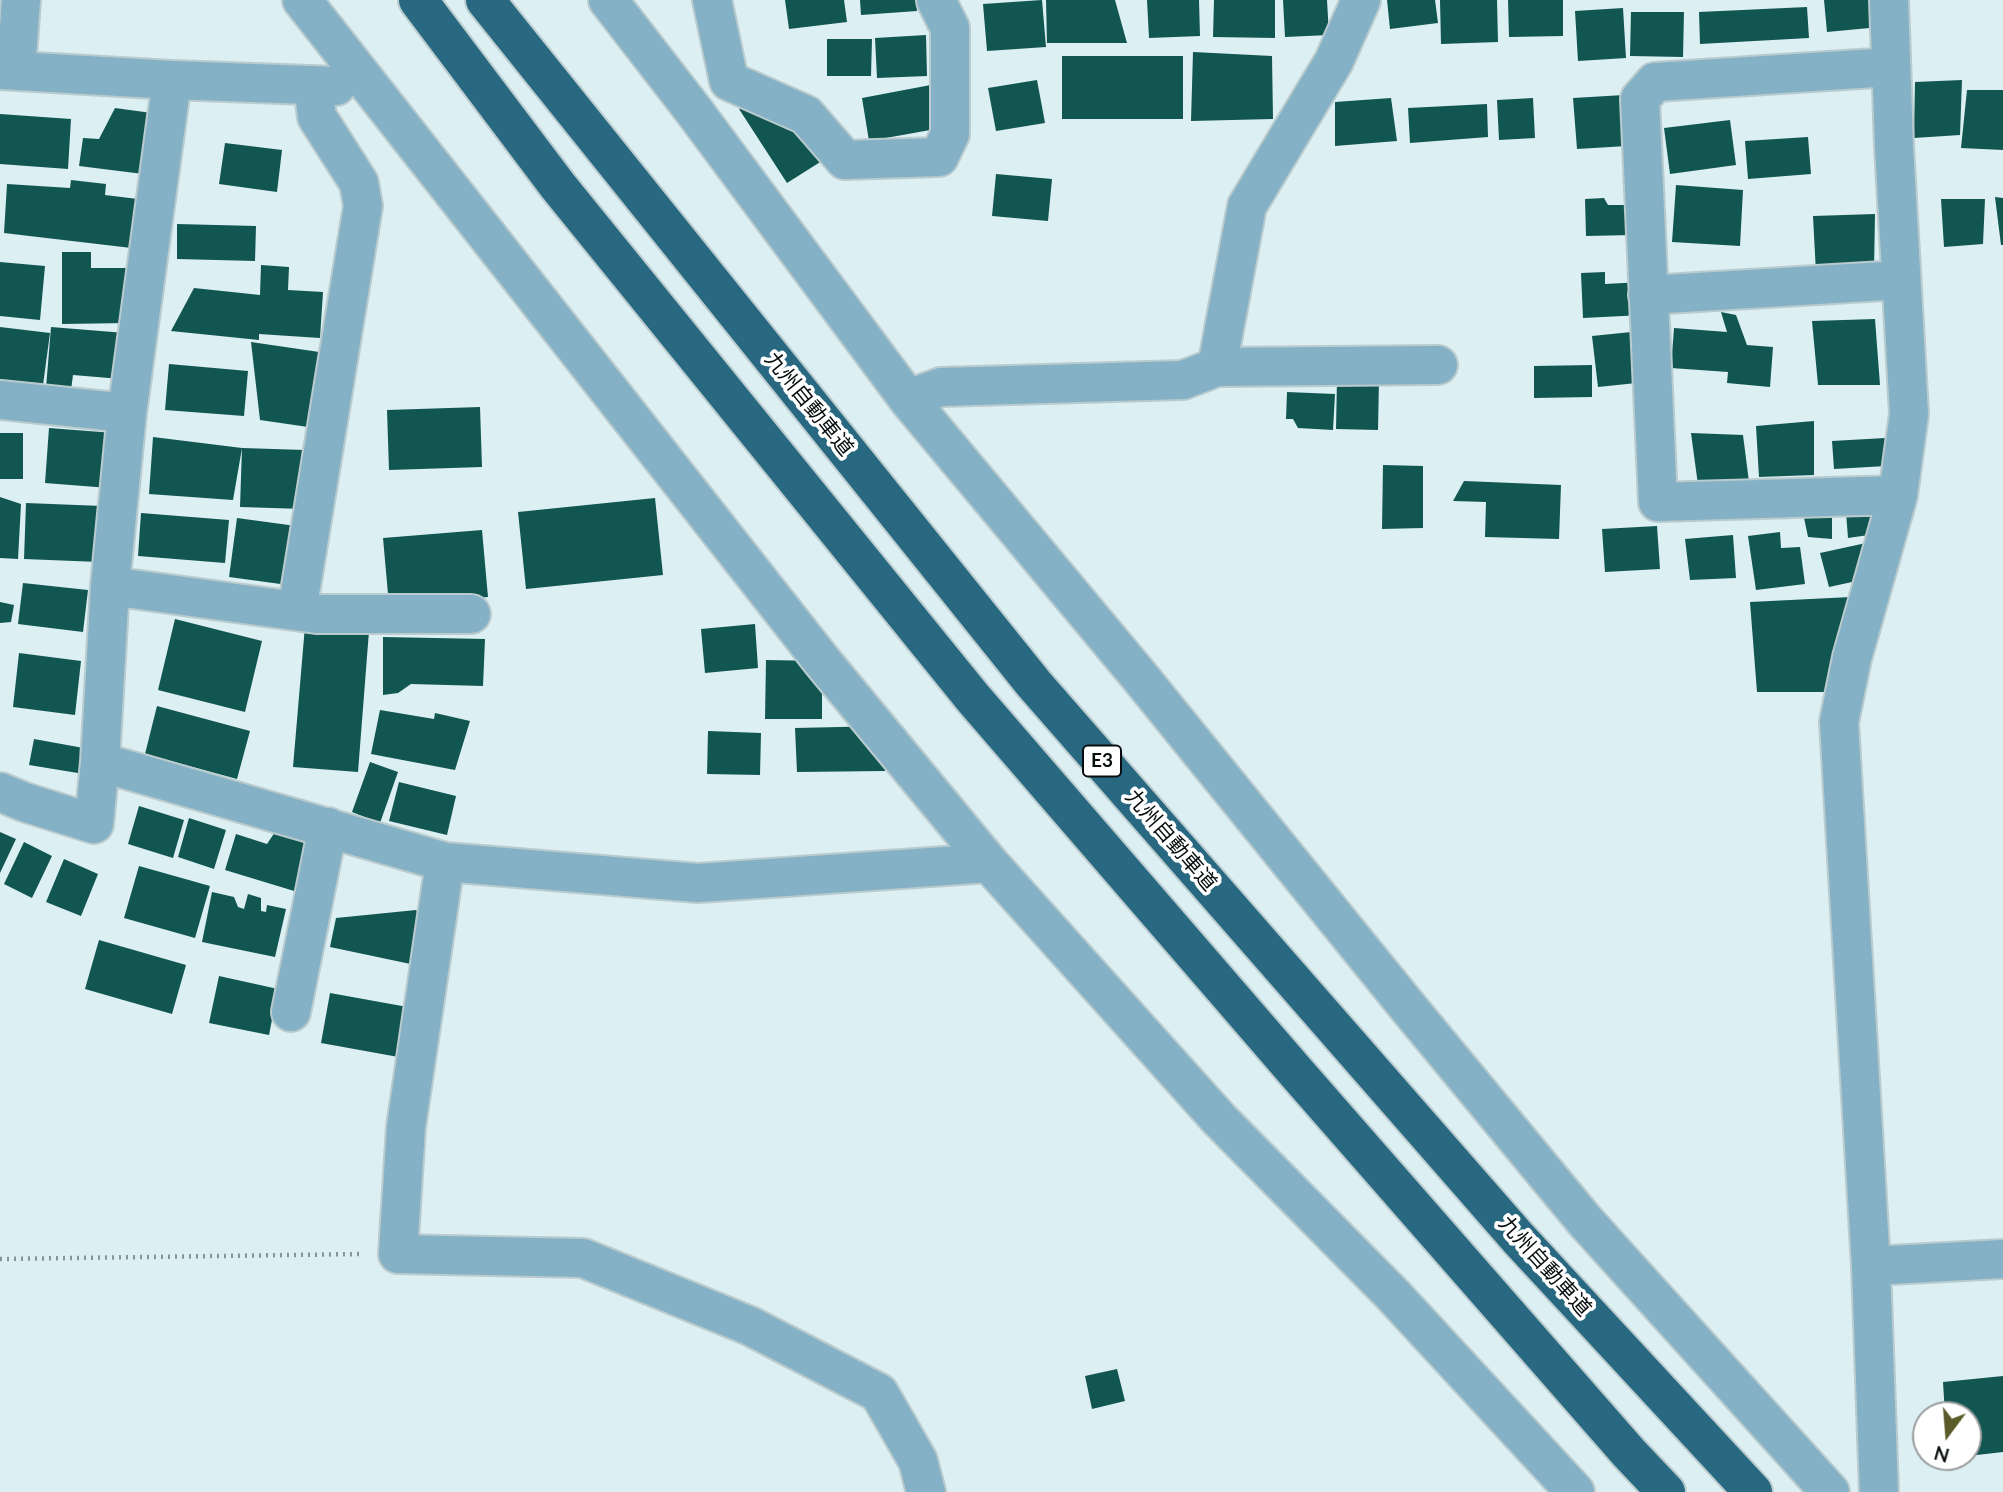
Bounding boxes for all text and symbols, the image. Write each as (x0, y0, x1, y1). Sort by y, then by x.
street label: 九州自動車道 (760, 347, 858, 461)
road number: E3 (1083, 746, 1121, 776)
street label: 九州自動車道 (1120, 784, 1222, 896)
street label: 九州自動車道 (1493, 1211, 1597, 1321)
north arrow (1912, 1401, 1982, 1471)
text: N (1931, 1442, 1952, 1468)

